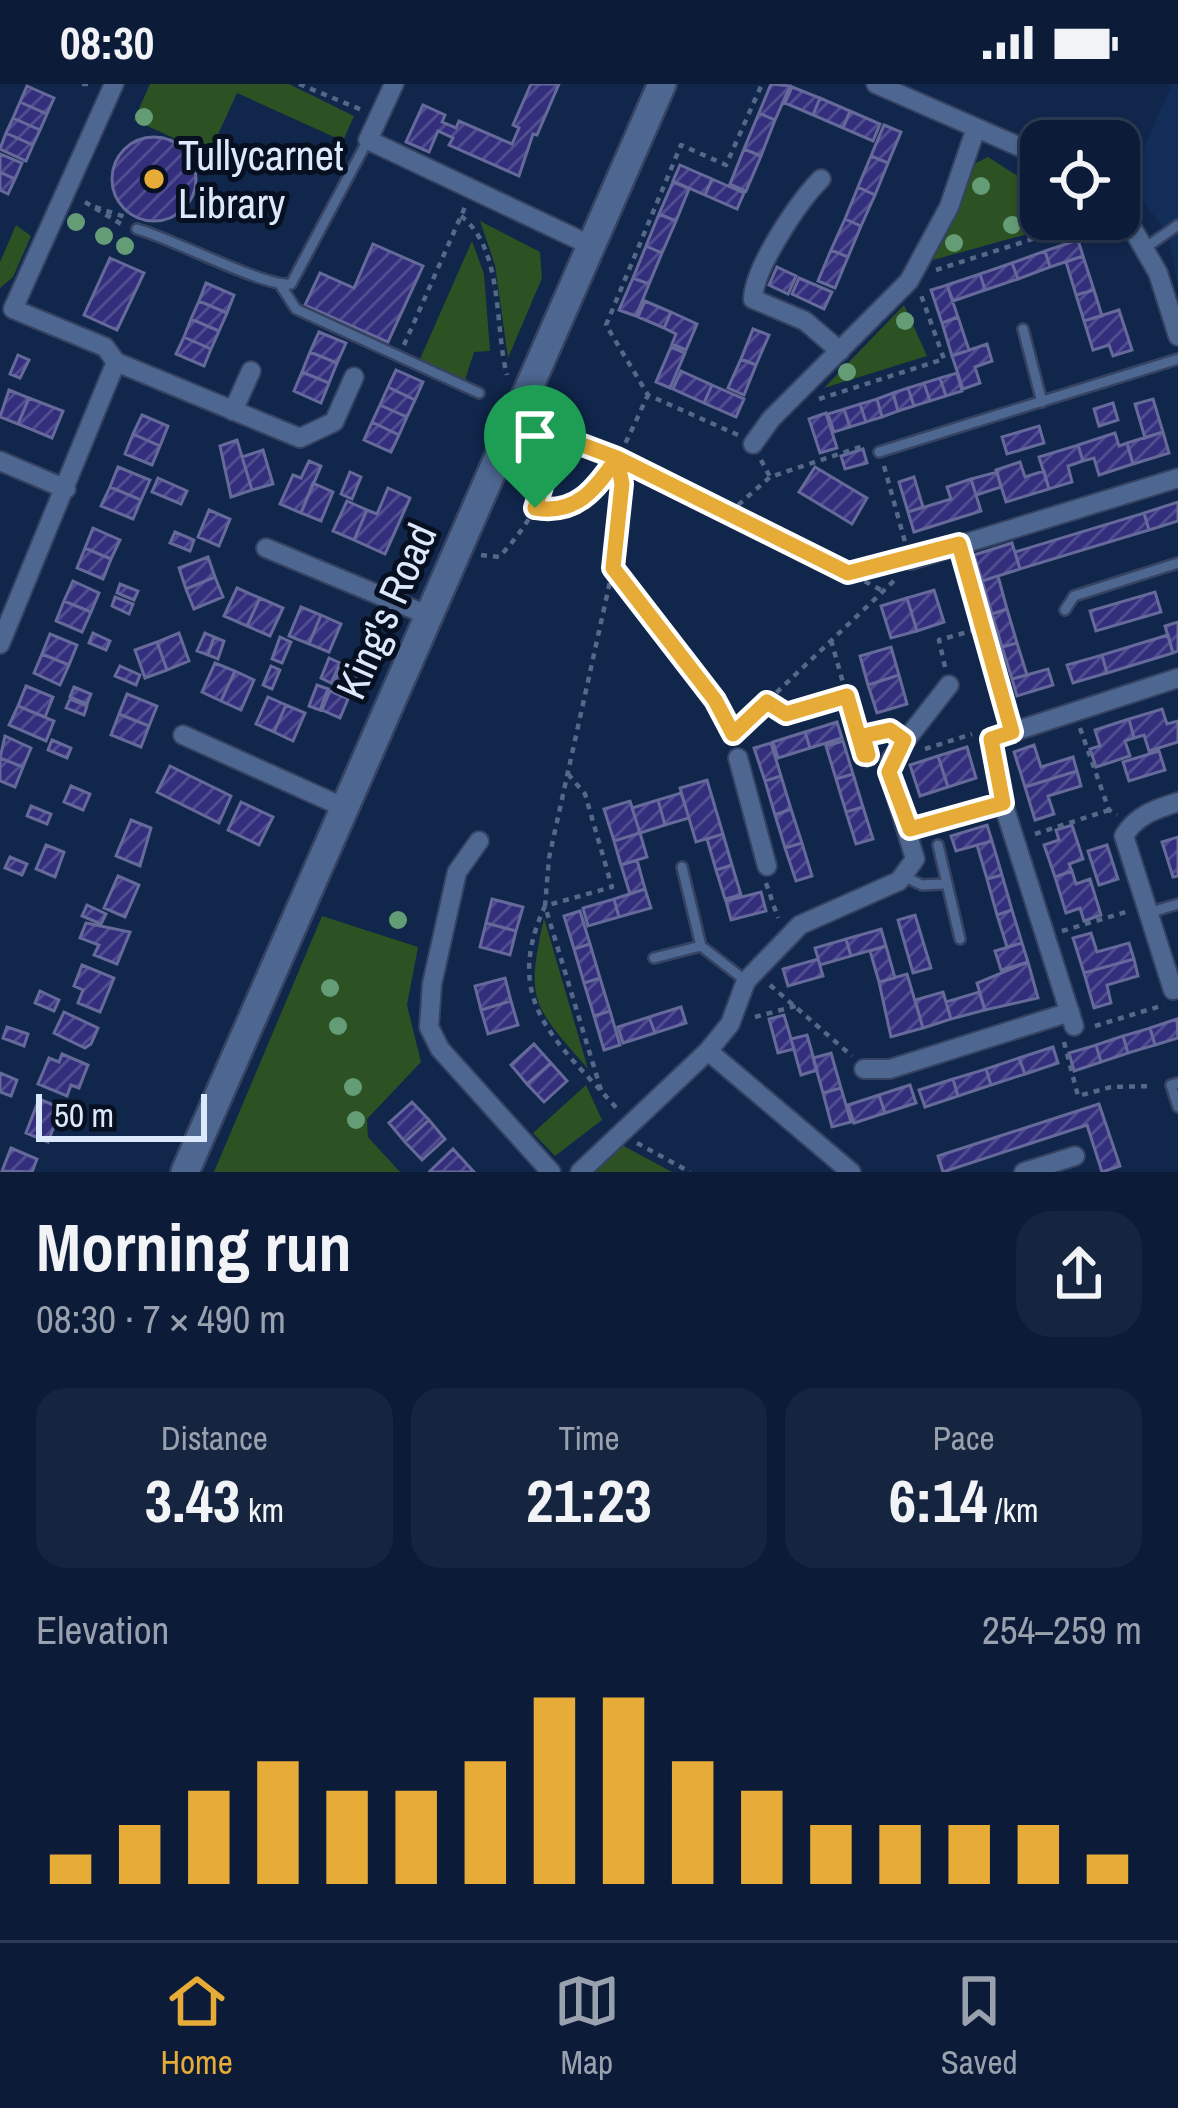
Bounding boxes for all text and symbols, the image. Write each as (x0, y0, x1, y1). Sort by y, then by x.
text: 08:30 (60, 12, 154, 73)
map controls (1020, 120, 1140, 240)
button: locate (1020, 120, 1140, 240)
place label: Tullycarnet Library (178, 127, 343, 231)
marker: Tullycarnet Library (141, 166, 167, 192)
pin (484, 385, 586, 508)
icon: arrive (502, 403, 568, 469)
street label: King's Road (322, 514, 450, 708)
scale bar (36, 1088, 207, 1141)
text: 50 m (54, 1093, 114, 1137)
text: Morning run (36, 1203, 352, 1292)
button: share (1016, 1211, 1142, 1337)
text: 08:30 · 7 × 490 m (36, 1293, 286, 1345)
text: Distance (161, 1416, 268, 1460)
text: Time (558, 1416, 620, 1460)
text: Pace (933, 1416, 995, 1460)
text: 3.43 (145, 1460, 240, 1541)
text: 21:23 (526, 1460, 652, 1541)
text: 6:14 (889, 1460, 987, 1541)
text: km (240, 1488, 284, 1532)
text: /km (987, 1488, 1038, 1532)
text: Elevation (36, 1604, 169, 1656)
text: 254–259 m (982, 1604, 1142, 1656)
tab: Home (161, 1968, 233, 2084)
tab: Map (554, 1968, 620, 2084)
tab: Saved (941, 1968, 1017, 2084)

